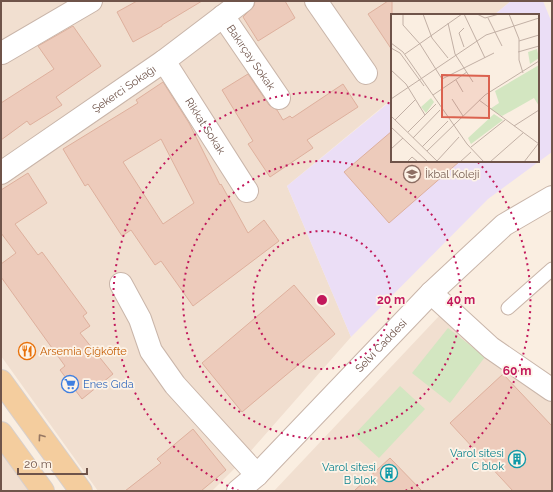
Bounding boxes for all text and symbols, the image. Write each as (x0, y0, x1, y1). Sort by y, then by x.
inset map (391, 14, 539, 162)
street label: Bakırçay Sokak (224, 22, 278, 93)
street label: Şekerci Sokağı (90, 63, 158, 115)
street label: Rikkat Sokak (182, 95, 228, 157)
school or university icon: İkbal Koleji (402, 164, 422, 184)
place label: İkbal Koleji (425, 168, 479, 181)
centre of rings (315, 293, 329, 307)
text: 20 m (377, 293, 405, 307)
text: 40 m (447, 293, 475, 307)
street label: Selvi Caddesi (353, 317, 410, 375)
restaurant icon: Arsemia Çiğköfte (17, 341, 37, 361)
place label: Arsemia Çiğköfte (40, 345, 127, 358)
text: 60 m (503, 364, 531, 378)
supermarket icon: Enes Gıda (60, 374, 80, 394)
place label: Enes Gıda (83, 378, 134, 391)
one-way arrow (38, 434, 46, 441)
place label: Varol sitesi C blok (450, 447, 504, 473)
building icon: Varol sitesi C blok (507, 449, 527, 469)
scale bar (18, 450, 87, 476)
text: 20 m (24, 457, 52, 471)
place label: Varol sitesi B blok (322, 461, 376, 487)
building icon: Varol sitesi B blok (379, 463, 399, 483)

